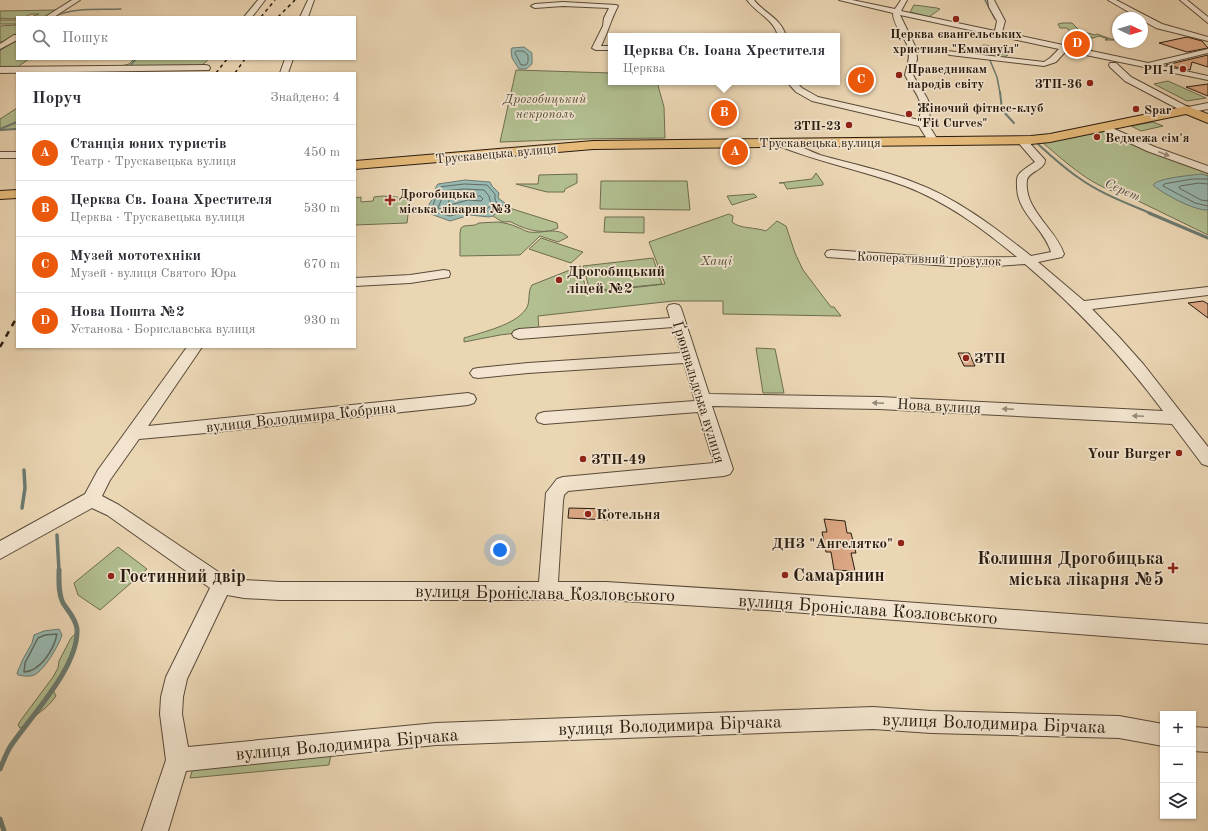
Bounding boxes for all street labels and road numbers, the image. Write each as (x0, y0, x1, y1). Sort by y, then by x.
street label: Трускавецька вулиця (759, 137, 881, 150)
street label: Трускавецька вулиця (435, 143, 558, 166)
street label: Кооперативний провулок (856, 250, 1002, 269)
street label: Ґрюнвальдська вулиця (669, 318, 730, 465)
street label: Нова вулиця (897, 398, 981, 417)
street label: вулиця Володимира Кобрина (205, 401, 398, 436)
street label: вулиця Броніслава Козловського (415, 583, 675, 605)
street label: вулиця Броніслава Козловського (738, 592, 998, 628)
street label: вулиця Володимира Бірчака (882, 711, 1106, 737)
street label: вулиця Володимира Бірчака (558, 713, 782, 739)
street label: вулиця Володимира Бірчака (235, 726, 459, 764)

